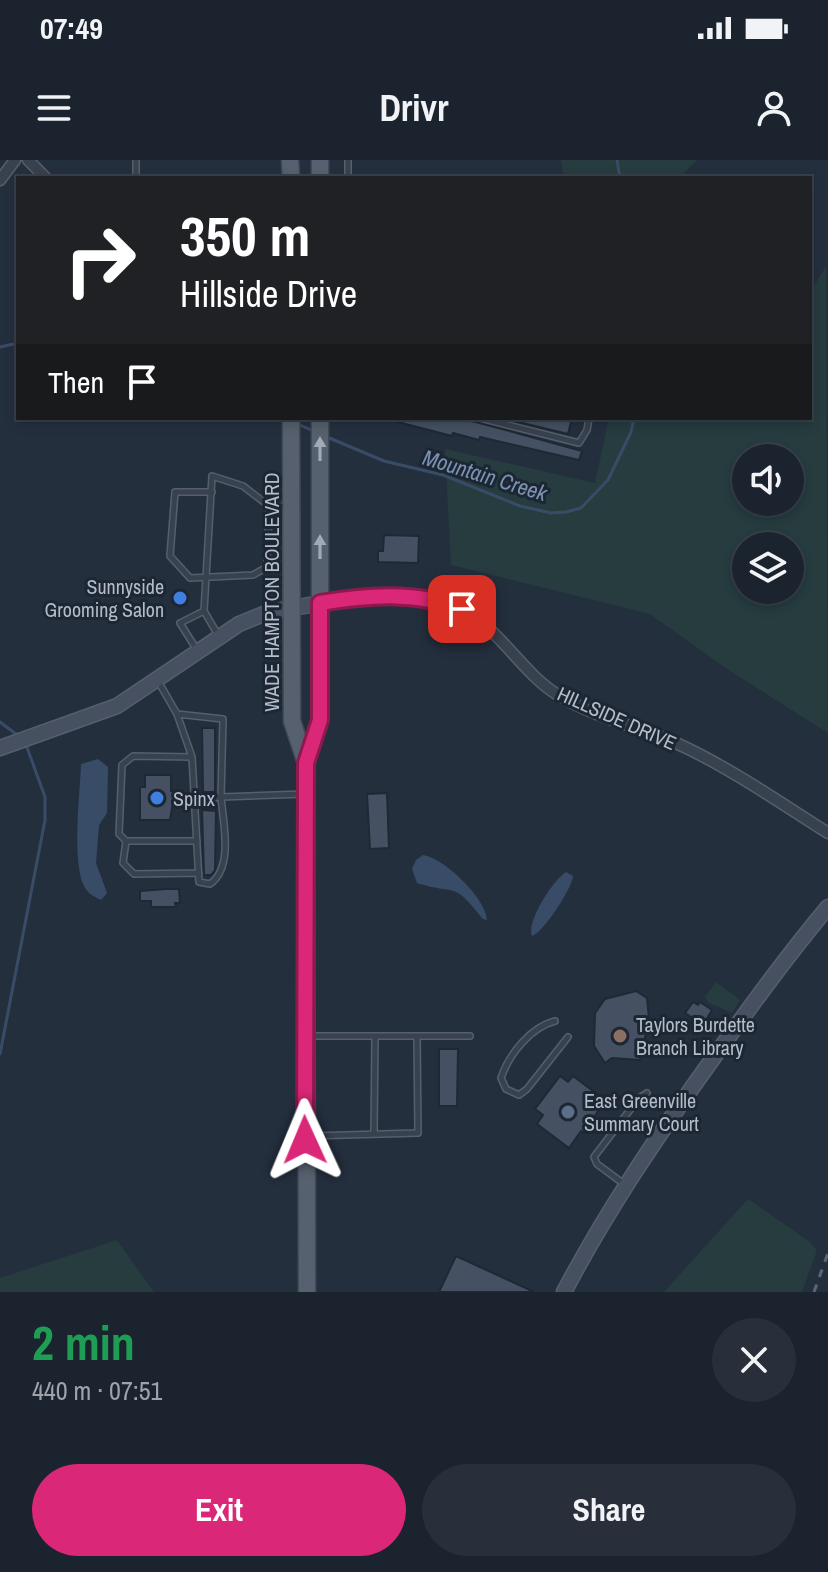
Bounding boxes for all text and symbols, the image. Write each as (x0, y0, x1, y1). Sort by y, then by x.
text: 07:49 (40, 8, 103, 48)
text: Drivr (380, 84, 448, 132)
icon: menu (32, 86, 76, 130)
icon: person (752, 86, 796, 130)
text: 350 m (180, 198, 310, 273)
icon: right (48, 208, 152, 312)
text: Hillside Drive (180, 270, 357, 318)
icon: arrive (120, 360, 164, 404)
text: Then (48, 362, 104, 402)
one-way arrow (314, 436, 326, 461)
water label: Mountain Creek (419, 442, 552, 508)
map controls (732, 444, 804, 604)
button: sound (732, 444, 804, 516)
street label: WADE HAMPTON BOULEVARD (258, 472, 285, 712)
button: layers (732, 532, 804, 604)
one-way arrow (314, 534, 326, 559)
place label: Sunnyside Grooming Salon (45, 573, 164, 623)
pin (428, 575, 496, 643)
icon: arrive (440, 587, 484, 631)
marker: Sunnyside Grooming Salon (171, 589, 189, 607)
street label: HILLSIDE DRIVE (553, 680, 681, 756)
place label: Spinx (173, 785, 216, 812)
marker: Spinx (148, 789, 166, 807)
place label: Taylors Burdette Branch Library (636, 1011, 755, 1061)
marker: Taylors Burdette Branch Library (611, 1027, 629, 1045)
place label: East Greenville Summary Court (584, 1087, 699, 1137)
position arrow (263, 1098, 347, 1182)
marker: East Greenville Summary Court (559, 1103, 577, 1121)
text: 2 min (32, 1310, 135, 1375)
button: close (712, 1318, 796, 1402)
text: 440 m · 07:51 (32, 1373, 162, 1408)
button: Exit (32, 1464, 406, 1556)
button: Share (422, 1464, 796, 1556)

